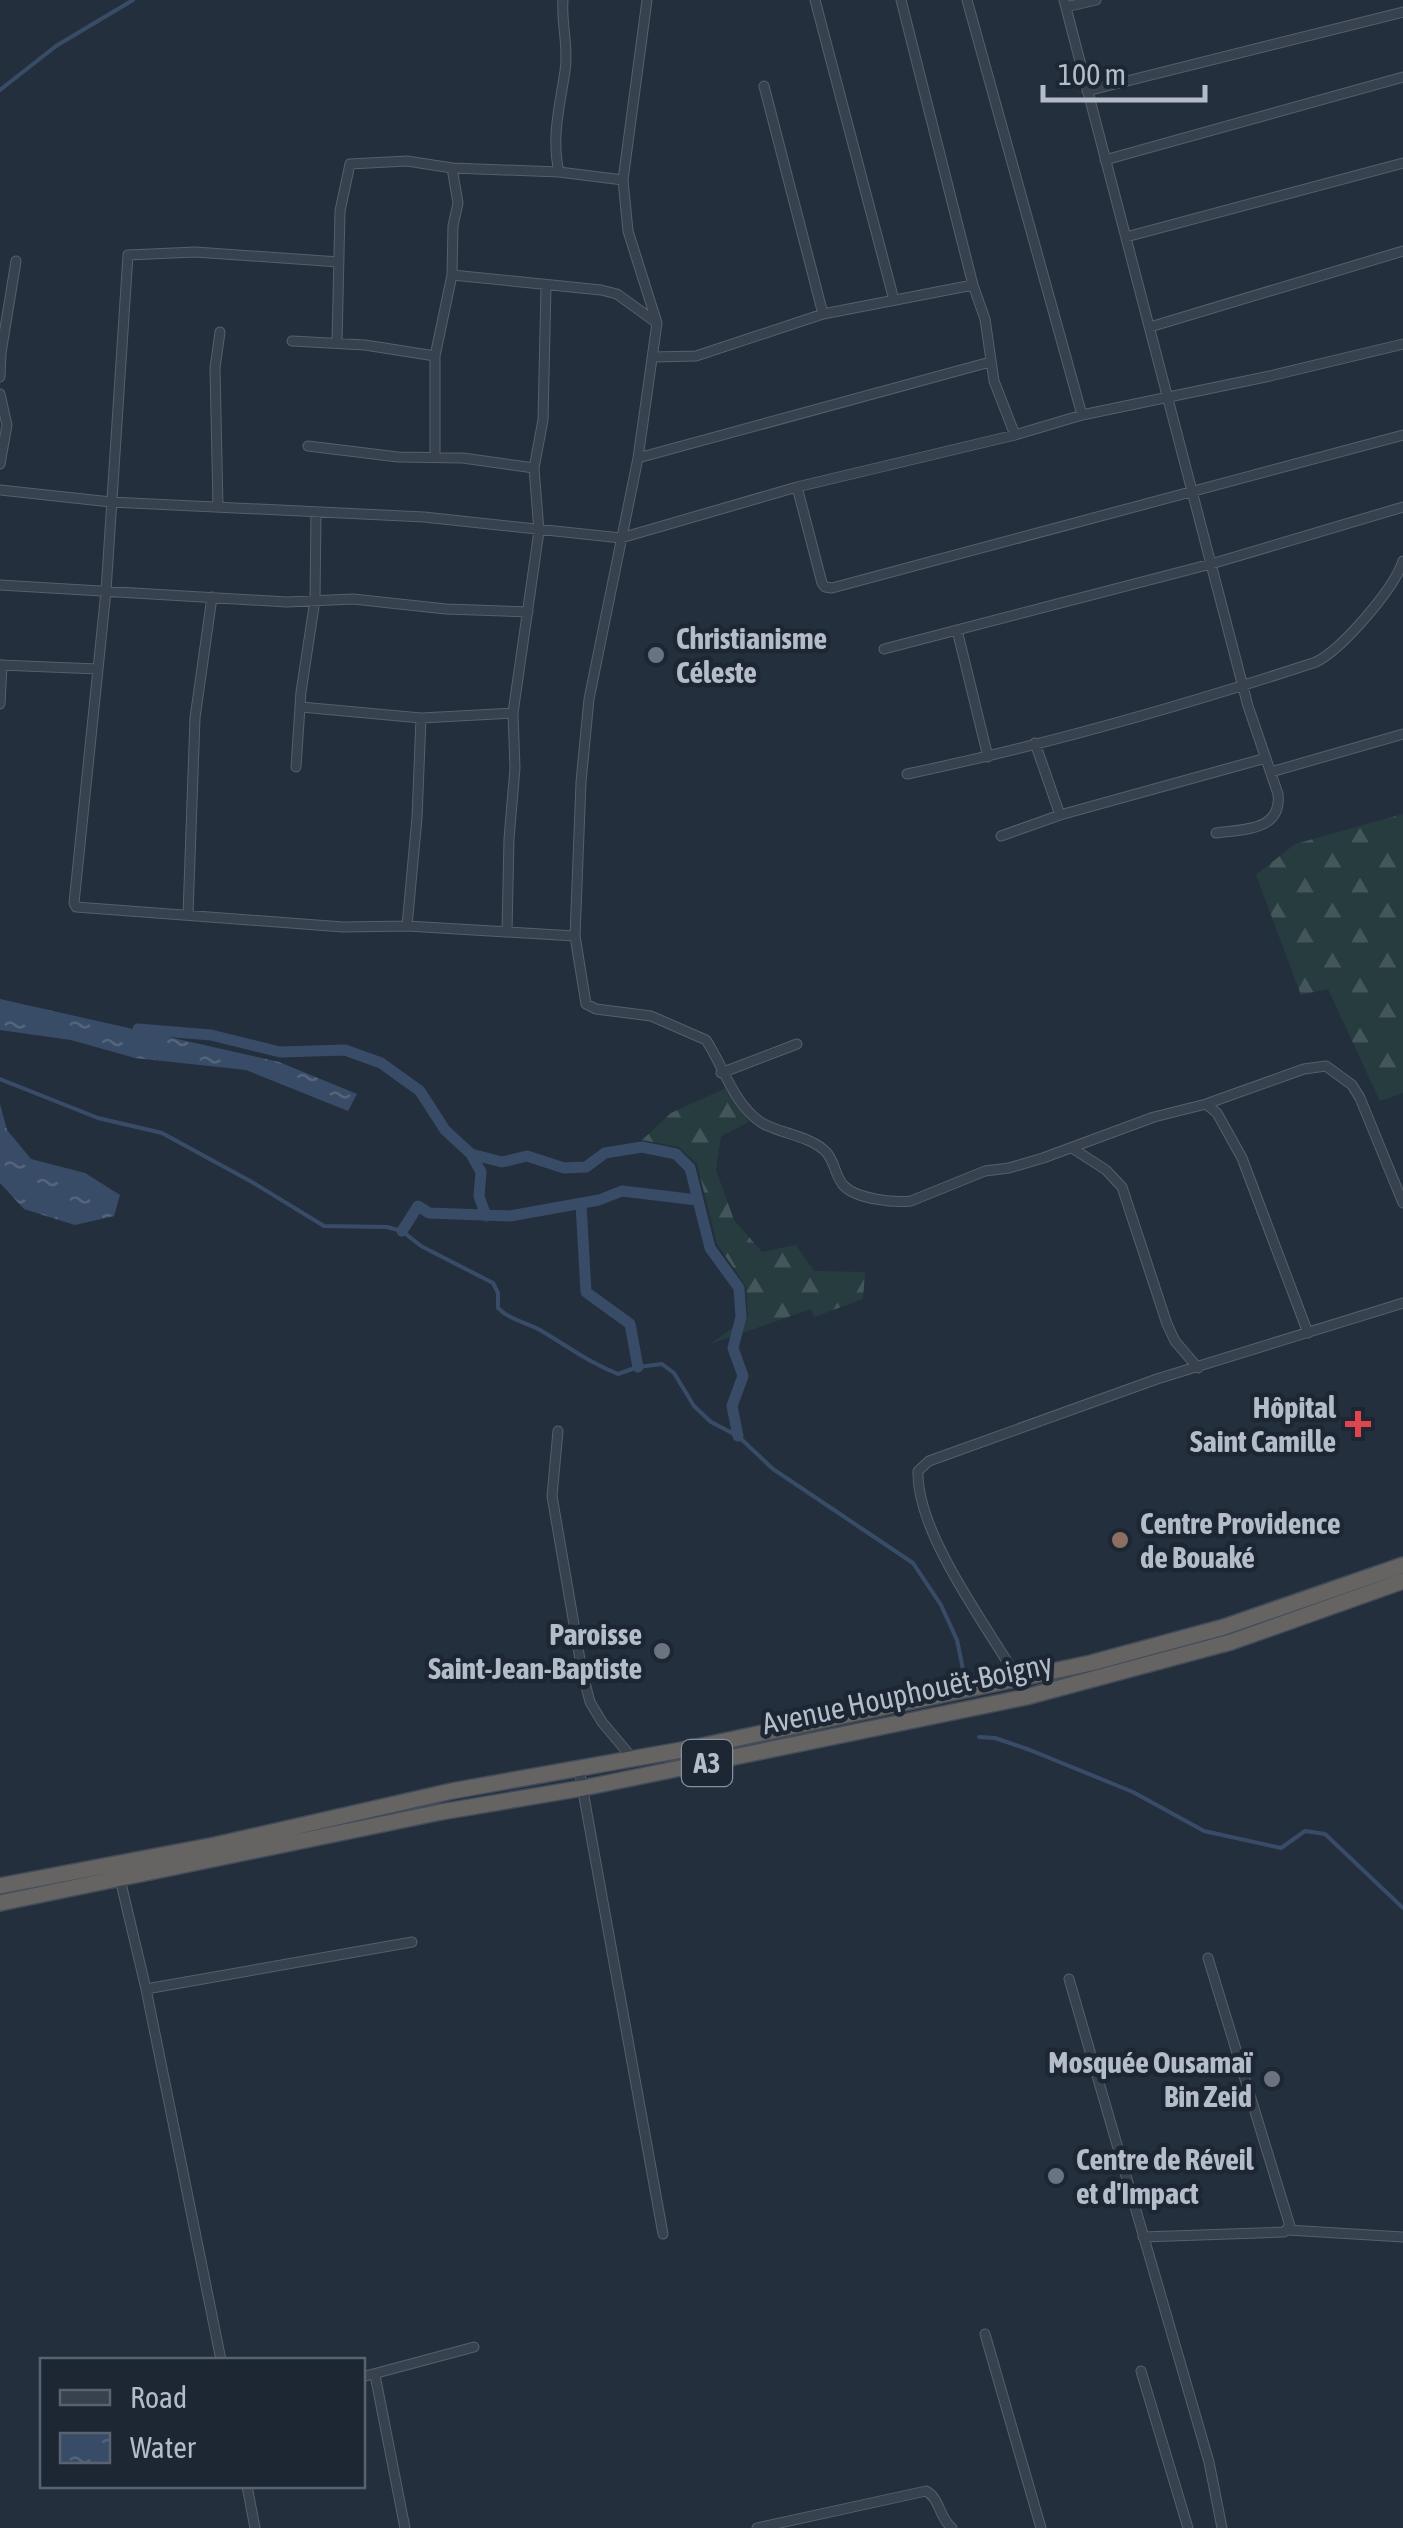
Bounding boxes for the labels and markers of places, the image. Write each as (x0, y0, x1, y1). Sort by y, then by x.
place label: Christianisme Céleste (676, 621, 827, 689)
marker: Christianisme Céleste (645, 644, 667, 666)
place label: Hôpital Saint Camille (1190, 1390, 1337, 1458)
marker: Hôpital Saint Camille (1345, 1411, 1371, 1437)
place label: Centre Providence de Bouaké (1140, 1506, 1341, 1574)
marker: Centre Providence de Bouaké (1109, 1529, 1131, 1551)
place label: Paroisse Saint-Jean-Baptiste (428, 1617, 642, 1685)
marker: Paroisse Saint-Jean-Baptiste (651, 1640, 673, 1662)
place label: Mosquée Ousamaï Bin Zeid (1048, 2045, 1253, 2113)
marker: Mosquée Ousamaï Bin Zeid (1261, 2068, 1283, 2090)
place label: Centre de Réveil et d'Impact (1076, 2142, 1255, 2210)
marker: Centre de Réveil et d'Impact (1045, 2165, 1067, 2187)

